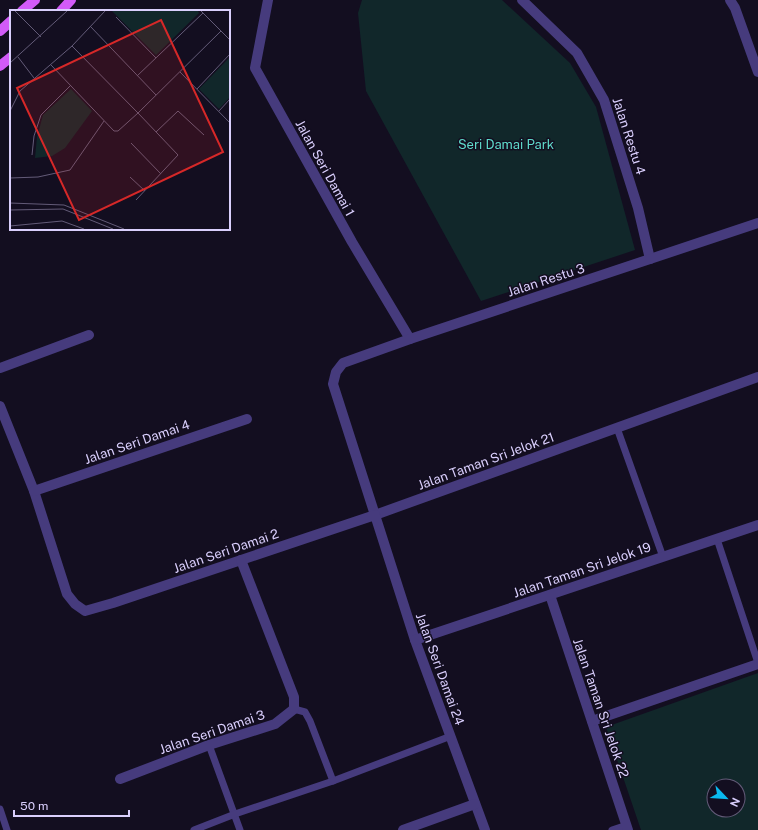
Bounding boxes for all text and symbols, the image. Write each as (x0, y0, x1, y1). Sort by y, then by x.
inset map (10, 10, 230, 230)
street label: Jalan Restu 4 (609, 96, 649, 176)
street label: Jalan Seri Damai 1 (292, 117, 358, 219)
park label: Seri Damai Park (458, 137, 554, 152)
street label: Jalan Restu 3 (506, 260, 586, 300)
street label: Jalan Seri Damai 4 (82, 417, 192, 467)
street label: Jalan Taman Sri Jelok 21 (416, 429, 556, 493)
street label: Jalan Seri Damai 2 (171, 526, 281, 576)
street label: Jalan Taman Sri Jelok 19 (511, 539, 653, 601)
street label: Jalan Seri Damai 24 (413, 611, 467, 727)
street label: Jalan Taman Sri Jelok 22 (570, 636, 632, 780)
street label: Jalan Seri Damai 3 (157, 707, 267, 757)
north arrow (706, 778, 746, 818)
scale bar (14, 792, 129, 818)
text: N (728, 796, 742, 809)
text: 50 m (20, 799, 48, 813)

